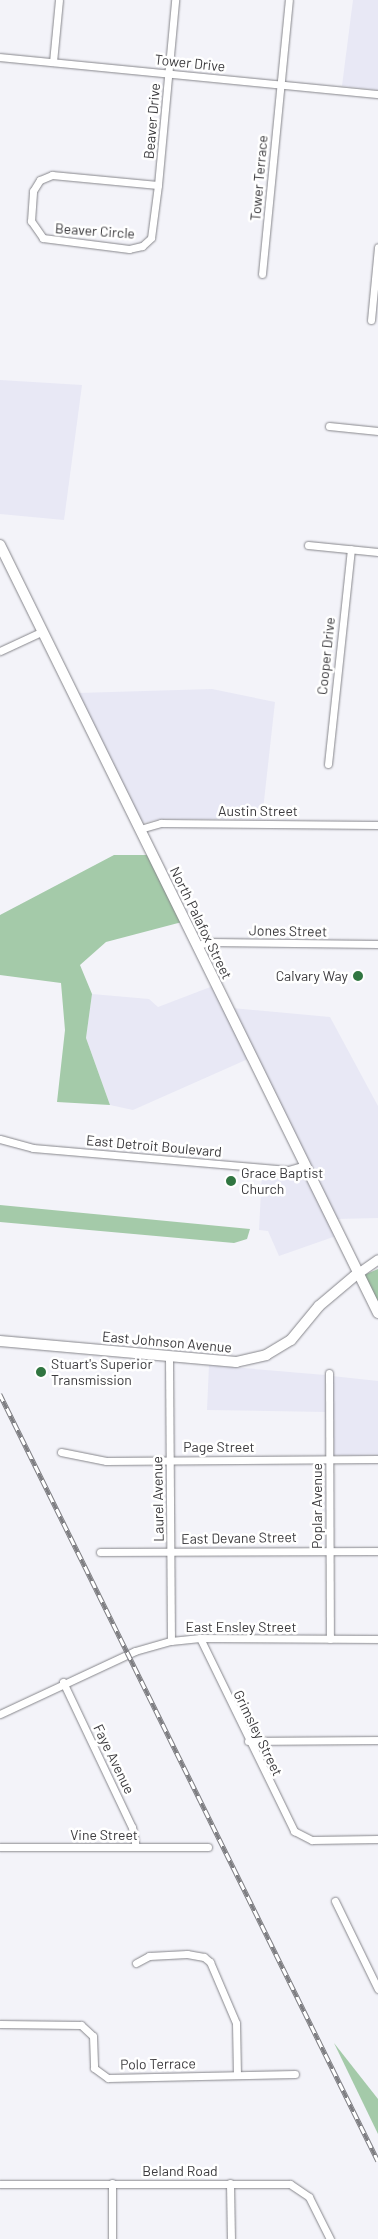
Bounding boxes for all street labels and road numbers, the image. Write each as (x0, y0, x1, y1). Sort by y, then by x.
street label: Tower Drive (154, 51, 226, 75)
street label: Beaver Drive (140, 82, 164, 160)
street label: Tower Terrace (247, 134, 271, 222)
street label: Beaver Circle (54, 220, 136, 242)
street label: Cooper Drive (314, 616, 338, 696)
street label: Austin Street (218, 803, 298, 819)
street label: North Palafox Street (166, 864, 236, 982)
street label: Jones Street (249, 922, 327, 940)
street label: East Detroit Boulevard (85, 1132, 223, 1160)
street label: East Johnson Avenue (101, 1328, 233, 1356)
street label: Page Street (183, 1439, 255, 1455)
street label: Laurel Avenue (149, 1456, 167, 1542)
street label: Poplar Avenue (309, 1463, 325, 1549)
street label: East Devane Street (181, 1529, 297, 1547)
street label: East Ensley Street (186, 1619, 296, 1635)
street label: Grimsley Street (230, 1687, 286, 1779)
street label: Faye Avenue (90, 1721, 138, 1797)
street label: Vine Street (70, 1827, 138, 1843)
street label: Polo Terrace (120, 2055, 196, 2073)
street label: Beland Road (142, 2163, 218, 2179)

